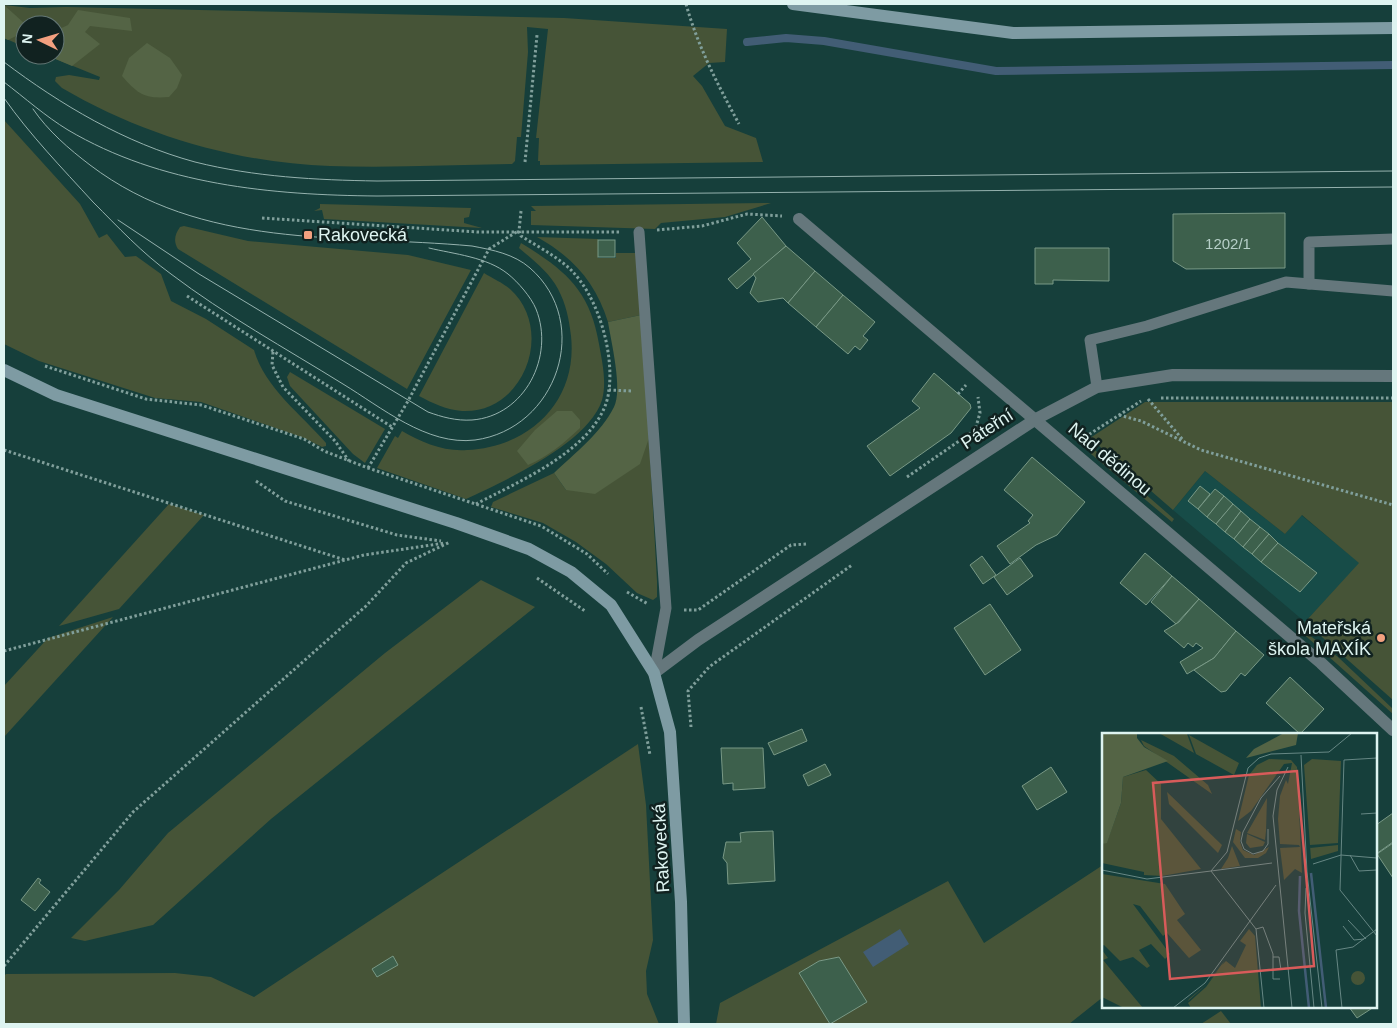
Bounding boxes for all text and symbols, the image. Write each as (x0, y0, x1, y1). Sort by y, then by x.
north arrow (15, 15, 65, 65)
text: N (19, 33, 35, 45)
place label: Rakovecká (318, 225, 408, 245)
marker: Rakovecká (302, 229, 314, 241)
house number: 1202/1 (1205, 235, 1251, 252)
street label: Páteřní (957, 405, 1017, 453)
street label: Nad dědinou (1064, 419, 1156, 499)
place label: Mateřská škola MAXÍK (1268, 618, 1372, 659)
marker: Mateřská škola MAXÍK (1375, 632, 1387, 644)
inset map (1102, 733, 1377, 1008)
street label: Rakovecká (649, 802, 673, 893)

